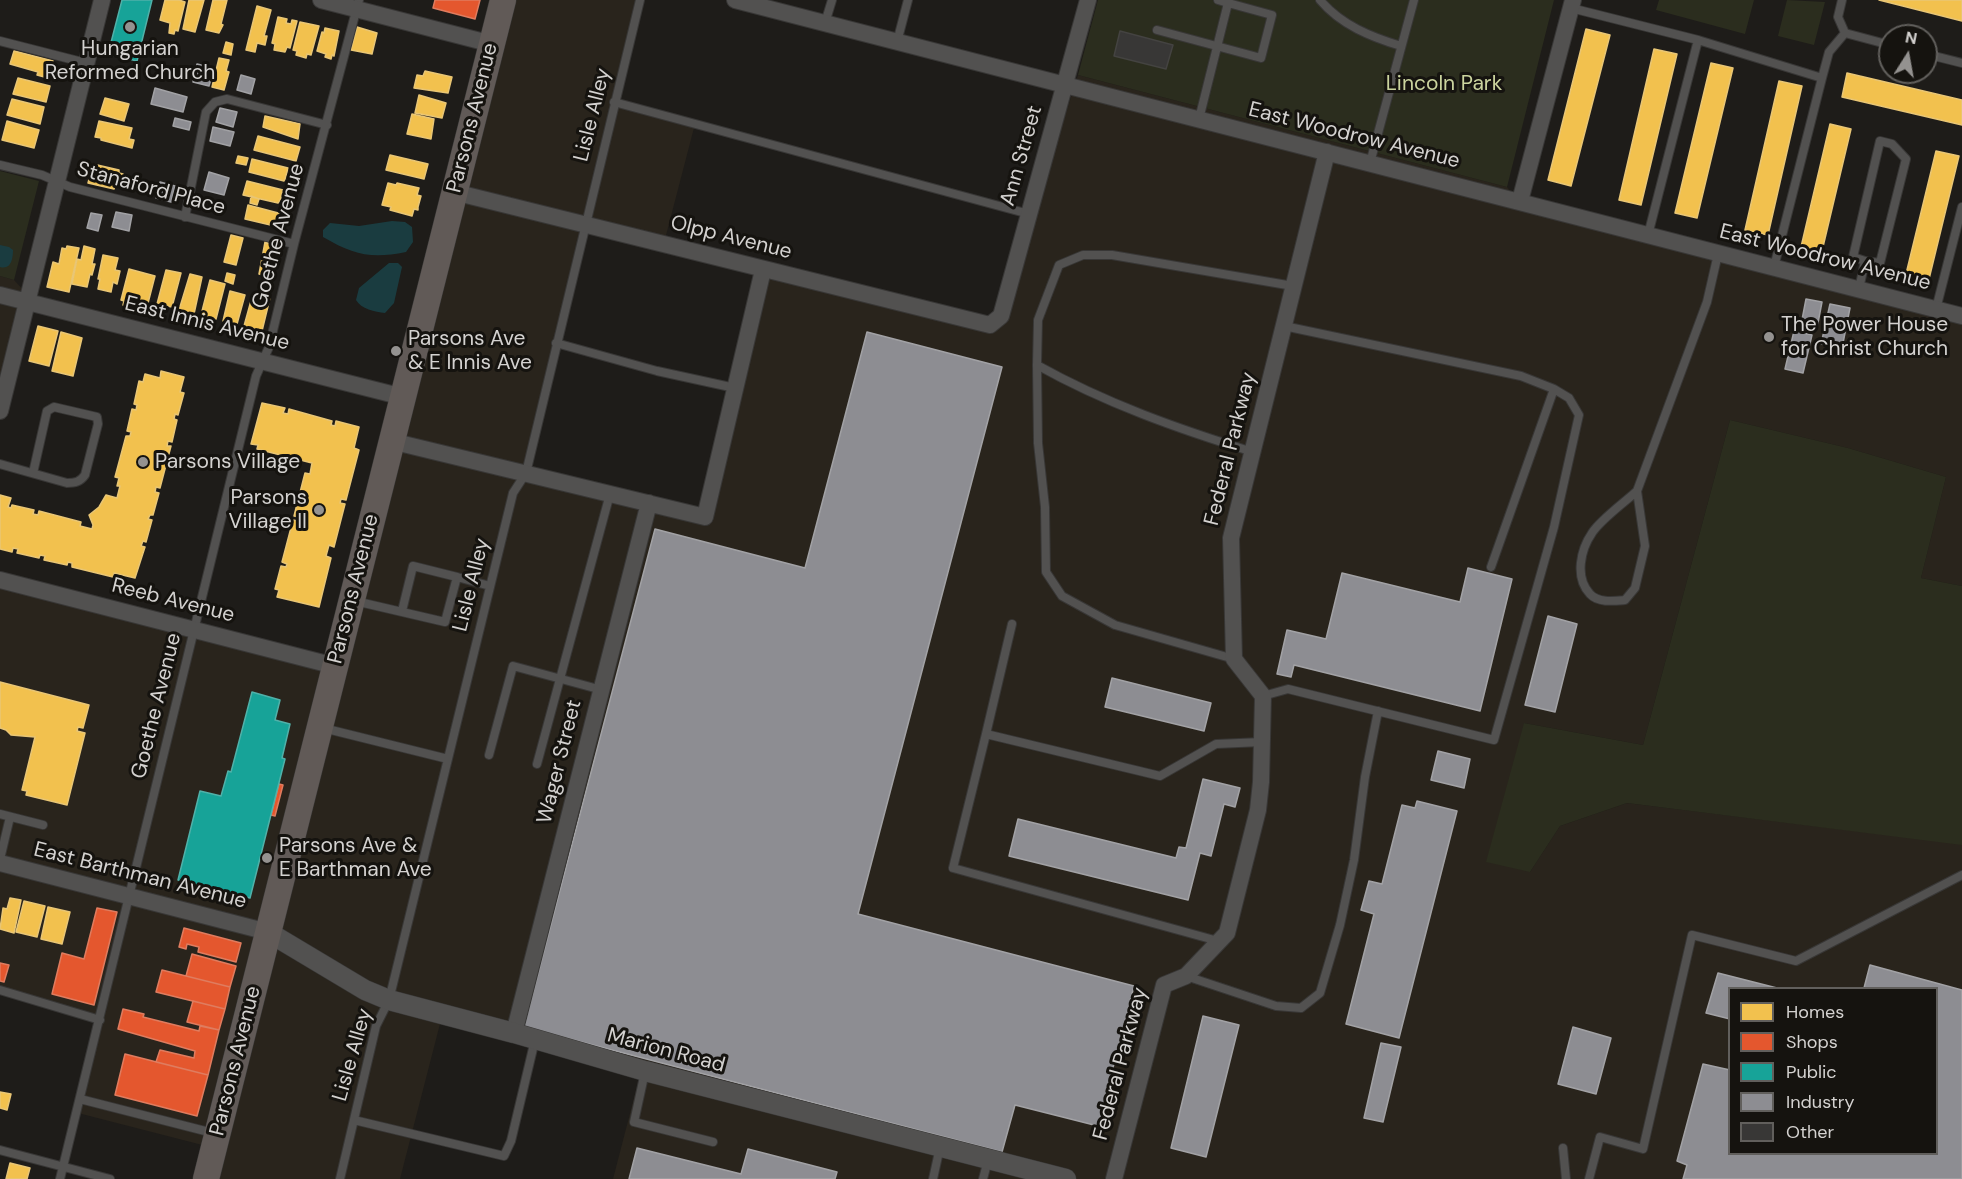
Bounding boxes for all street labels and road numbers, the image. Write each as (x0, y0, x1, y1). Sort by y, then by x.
street label: Parsons Avenue (442, 41, 504, 195)
street label: Lisle Alley (569, 66, 617, 164)
street label: East Woodrow Avenue (1246, 98, 1462, 174)
street label: Ann Street (996, 103, 1048, 209)
street label: Stanaford Place (74, 157, 228, 221)
street label: Goethe Avenue (248, 161, 310, 311)
street label: Olpp Avenue (668, 211, 794, 265)
street label: East Woodrow Avenue (1717, 220, 1933, 296)
street label: East Innis Avenue (122, 291, 292, 357)
street label: Federal Parkway (1200, 370, 1262, 528)
street label: Parsons Avenue (323, 512, 385, 666)
street label: Lisle Alley (448, 536, 496, 634)
street label: Reeb Avenue (109, 574, 237, 628)
street label: Goethe Avenue (127, 631, 187, 781)
street label: Wager Street (532, 697, 588, 827)
street label: East Barthman Avenue (31, 837, 249, 915)
street label: Parsons Avenue (205, 984, 267, 1138)
street label: Federal Parkway (1088, 985, 1154, 1143)
street label: Lisle Alley (328, 1006, 378, 1104)
street label: Marion Road (604, 1023, 728, 1079)

